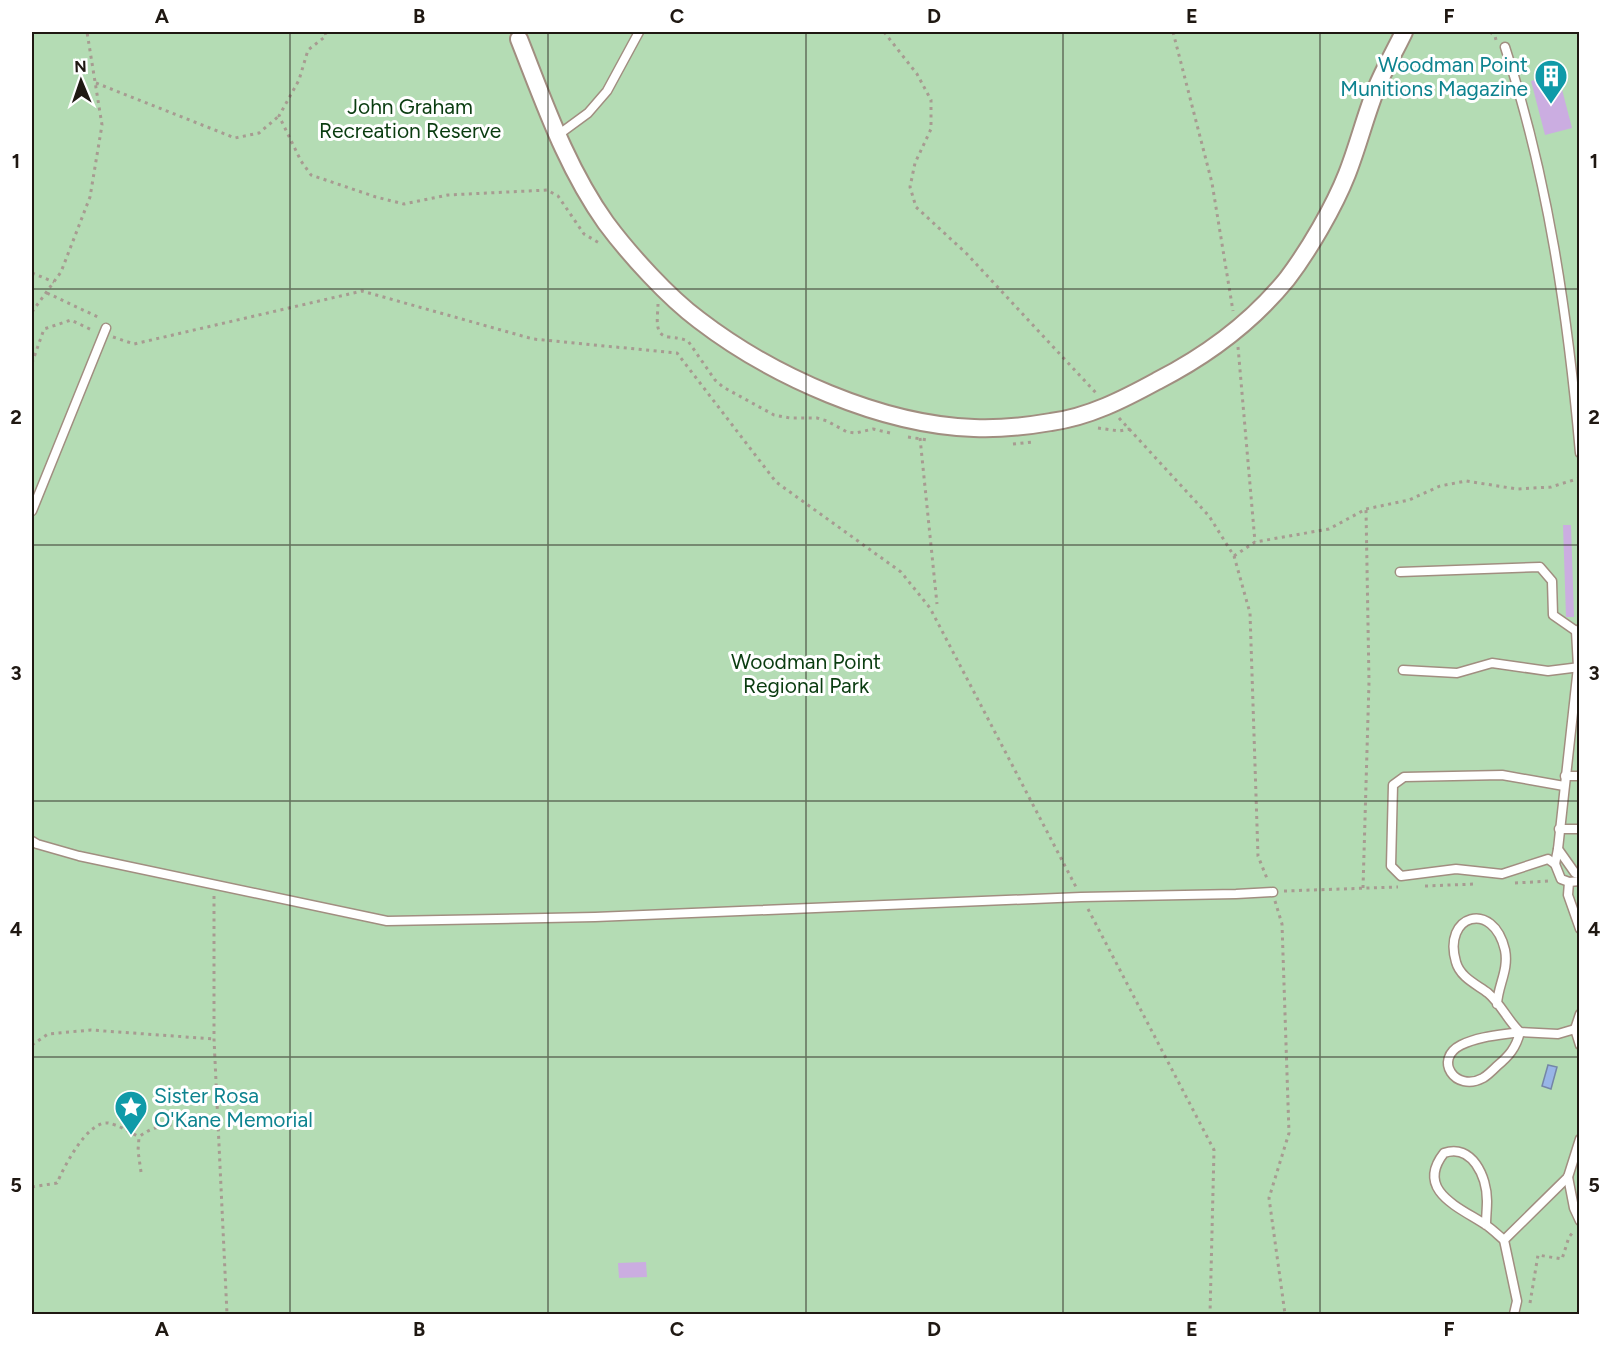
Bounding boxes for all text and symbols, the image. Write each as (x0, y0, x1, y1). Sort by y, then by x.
text: A (155, 4, 170, 28)
text: B (413, 4, 425, 28)
text: C (670, 4, 684, 28)
text: D (927, 4, 941, 28)
text: E (1186, 4, 1198, 28)
text: F (1443, 4, 1455, 28)
north arrow (51, 51, 111, 111)
place label: Woodman Point Munitions Magazine (1340, 52, 1528, 101)
text: N (74, 57, 87, 76)
building icon: Woodman Point Munitions Magazine (1533, 58, 1569, 105)
park label: John Graham Recreation Reserve (319, 94, 501, 143)
text: 1 (12, 149, 20, 173)
text: 1 (1590, 149, 1598, 173)
text: 2 (10, 405, 22, 429)
text: 2 (1588, 405, 1600, 429)
park label: Woodman Point Regional Park (731, 649, 881, 698)
text: 3 (10, 661, 22, 685)
text: 3 (1588, 661, 1600, 685)
text: 4 (10, 917, 23, 941)
text: 4 (1588, 917, 1601, 941)
place label: Sister Rosa O'Kane Memorial (154, 1083, 313, 1132)
place icon: Sister Rosa O'Kane Memorial (113, 1089, 149, 1136)
text: 5 (10, 1173, 22, 1197)
text: 5 (1588, 1173, 1600, 1197)
text: A (155, 1317, 170, 1341)
text: B (413, 1317, 425, 1341)
text: C (670, 1317, 684, 1341)
text: D (927, 1317, 941, 1341)
text: E (1186, 1317, 1198, 1341)
text: F (1443, 1317, 1455, 1341)

